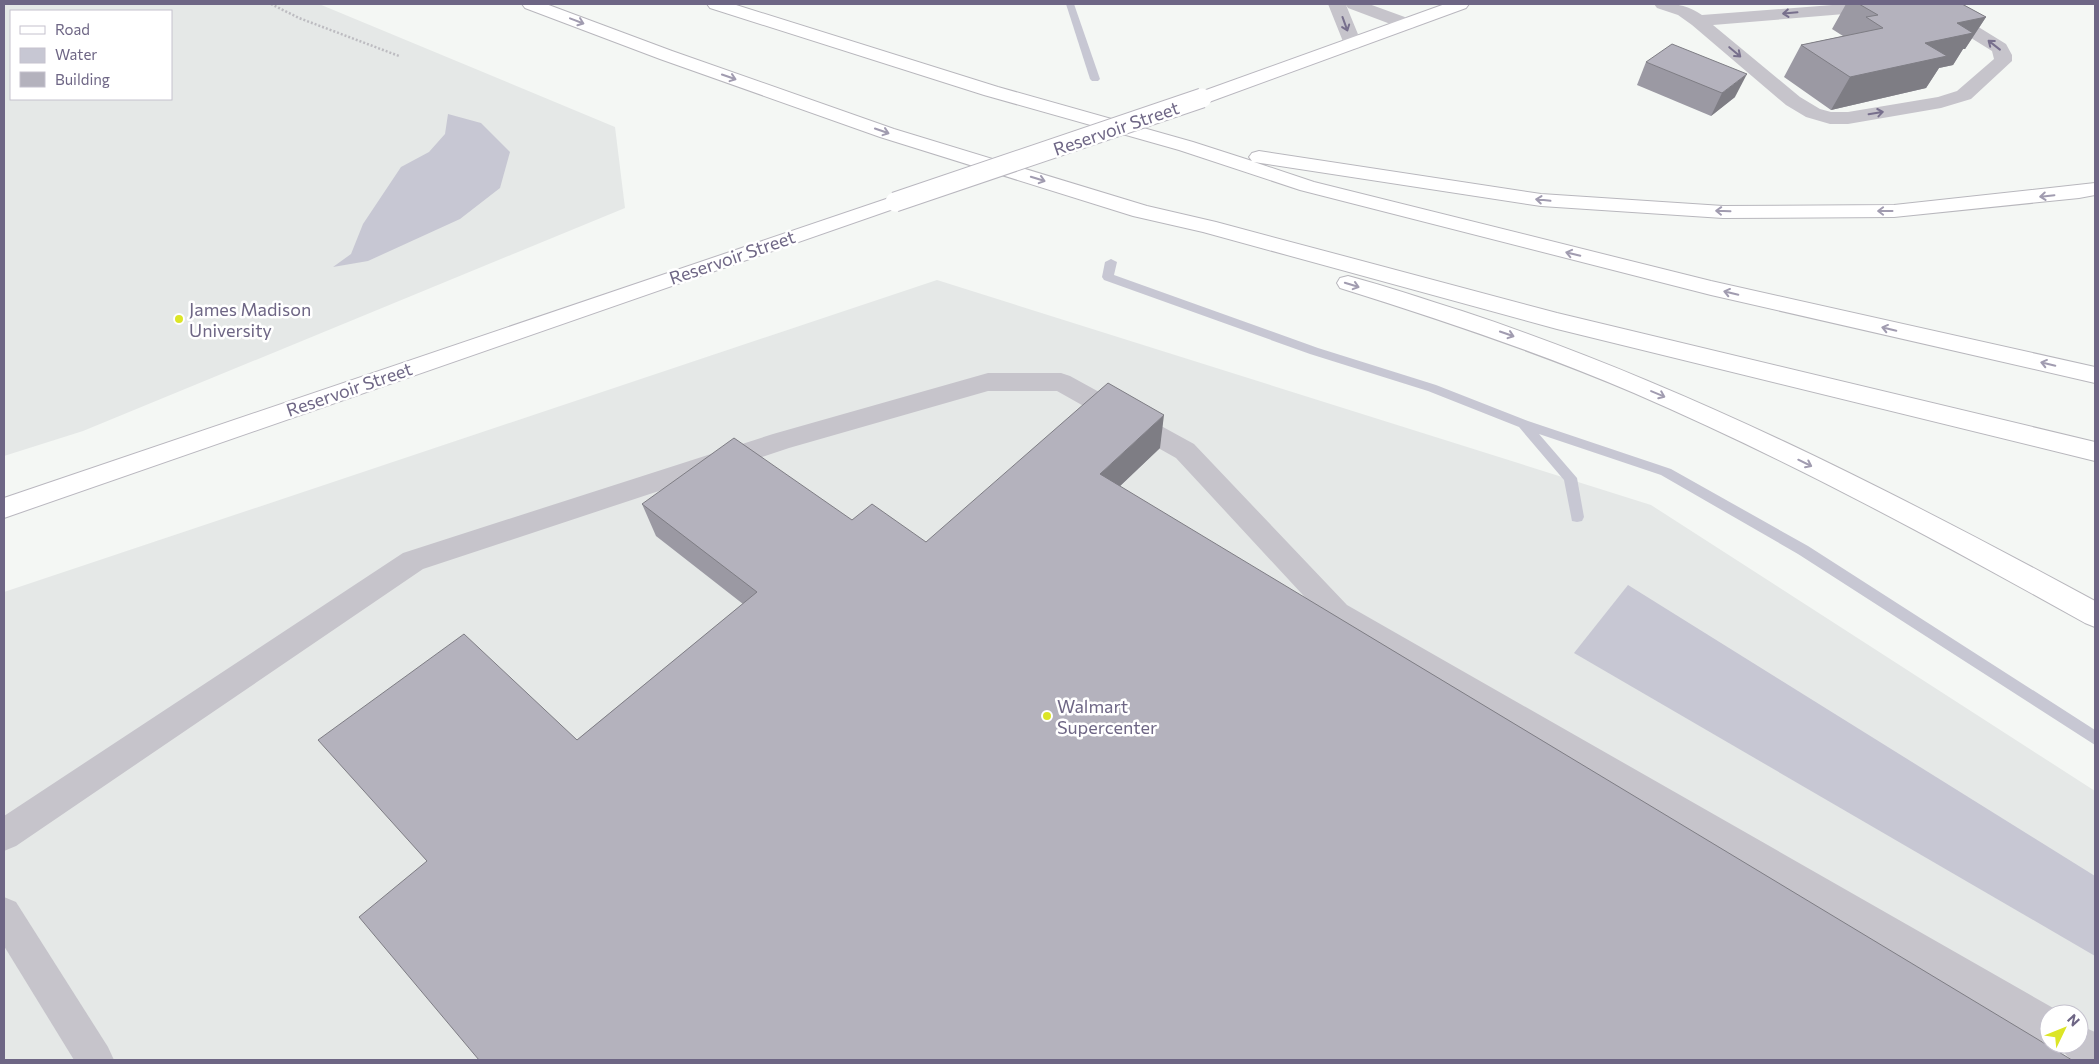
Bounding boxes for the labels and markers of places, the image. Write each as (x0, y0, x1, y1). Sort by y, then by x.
place label: James Madison University (189, 298, 311, 341)
marker: James Madison University (173, 313, 185, 325)
place label: Walmart Supercenter (1057, 695, 1157, 738)
marker: Walmart Supercenter (1041, 710, 1053, 722)

